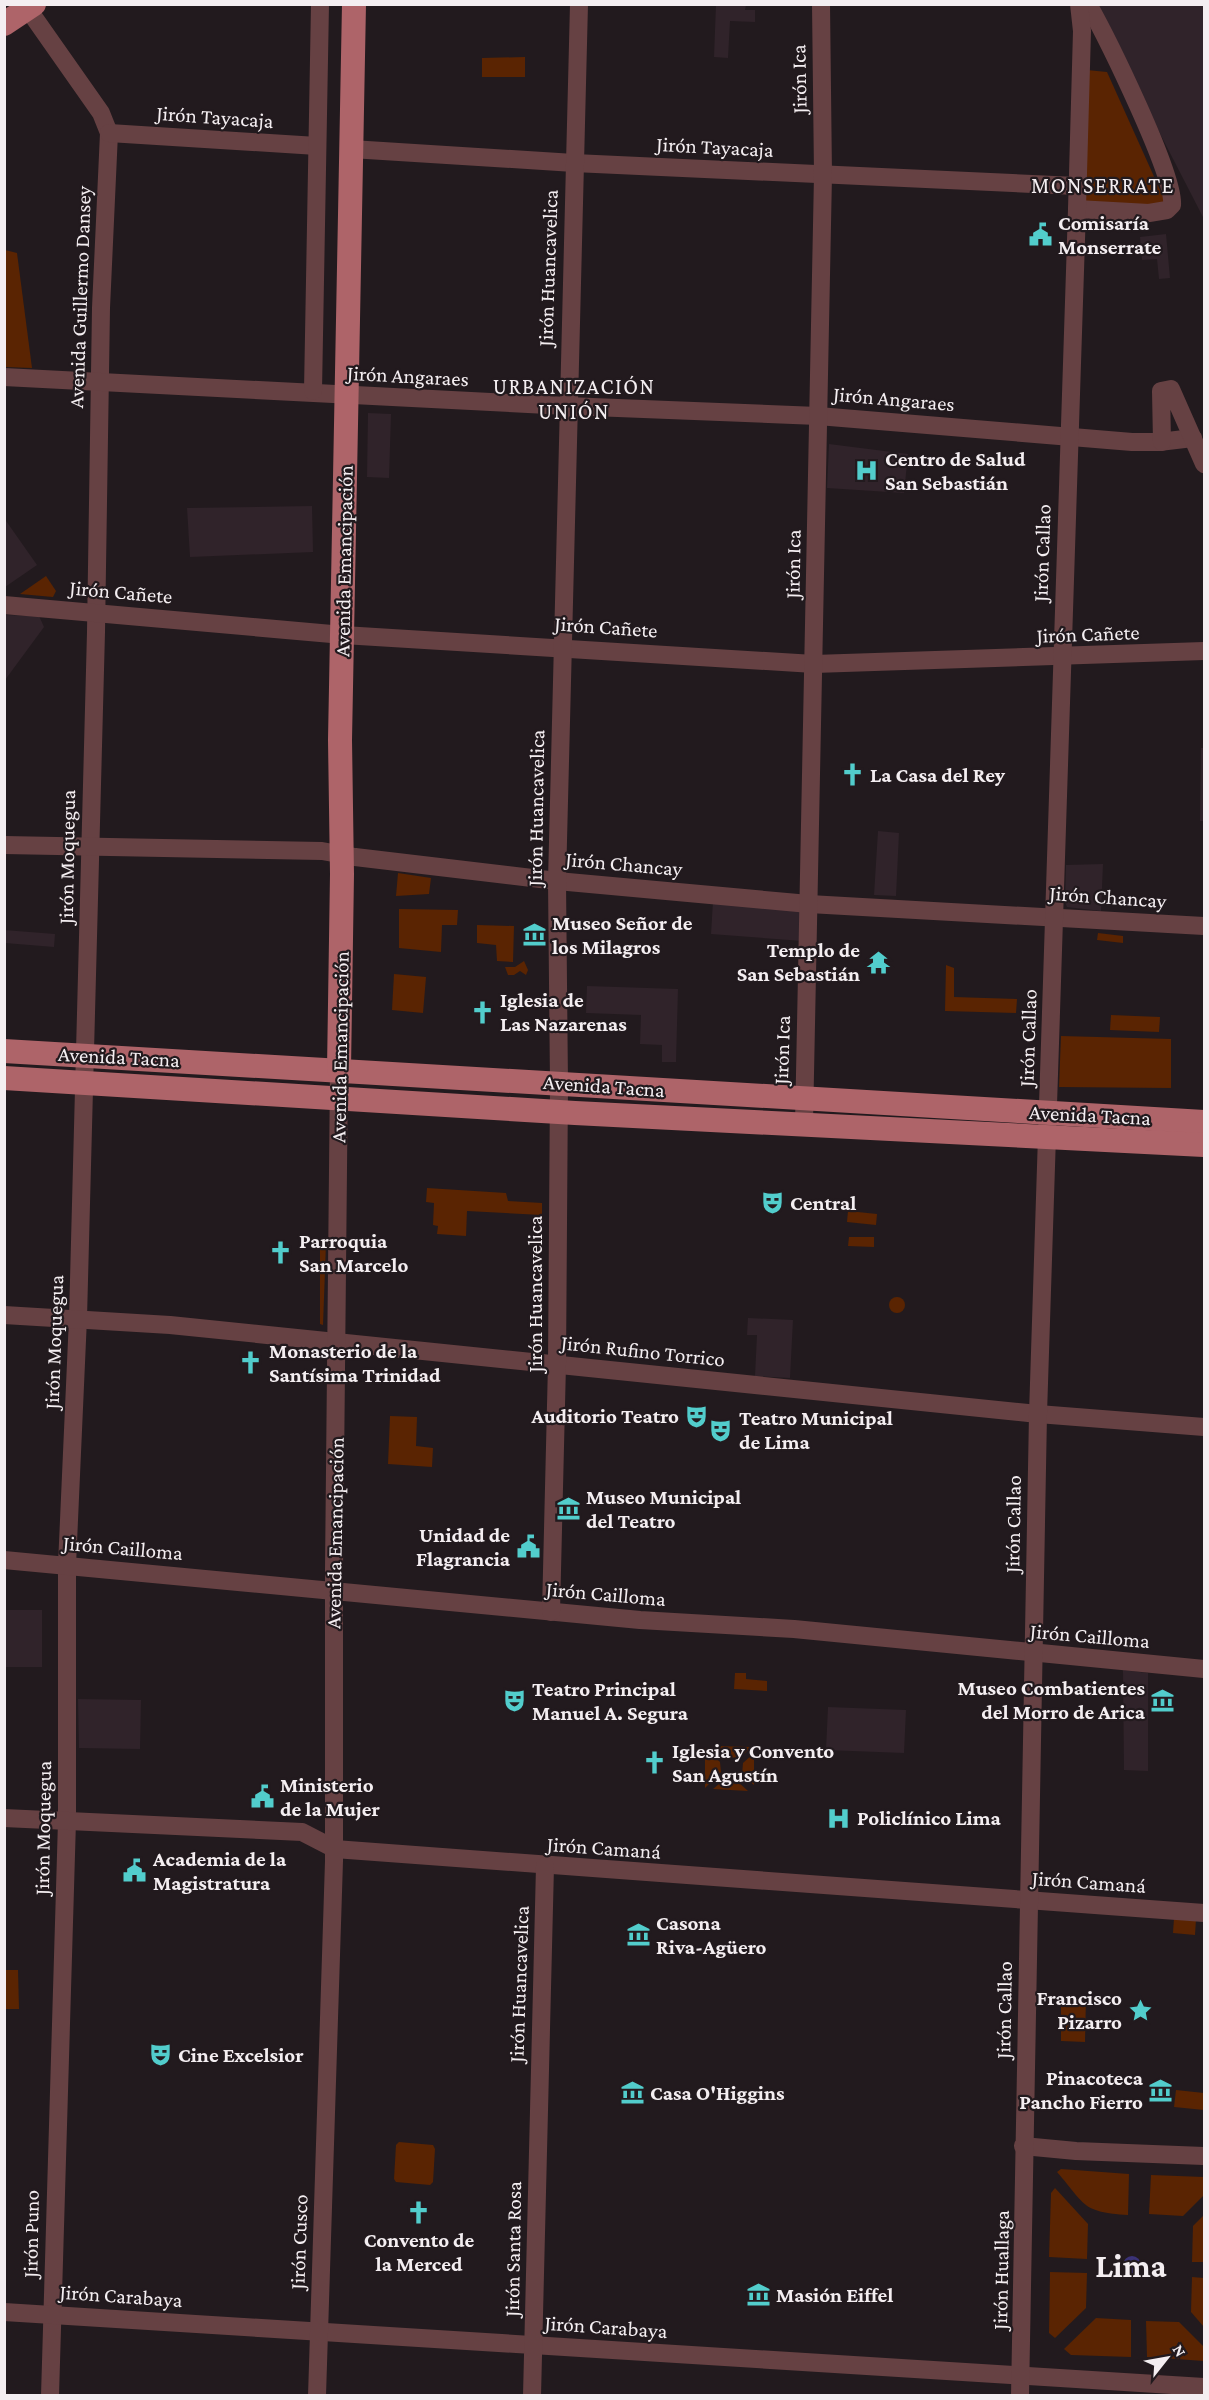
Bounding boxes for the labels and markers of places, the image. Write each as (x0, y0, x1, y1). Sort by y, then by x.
place label: Comisaría Monserrate (1058, 211, 1162, 259)
public building icon: Comisaría Monserrate (1027, 222, 1053, 248)
place label: Centro de Salud San Sebastián (885, 447, 1026, 495)
hospital icon: Centro de Salud San Sebastián (854, 458, 880, 484)
church icon: La Casa del Rey (839, 762, 865, 788)
place label: La Casa del Rey (870, 763, 1006, 787)
place label: Museo Señor de los Milagros (552, 911, 693, 959)
museum icon: Museo Señor de los Milagros (521, 922, 547, 948)
place label: Templo de San Sebastián (737, 938, 860, 986)
temple icon: Templo de San Sebastián (865, 949, 891, 975)
place label: Iglesia de Las Nazarenas (500, 988, 627, 1036)
church icon: Iglesia de Las Nazarenas (469, 999, 495, 1025)
theatre icon: Central (759, 1190, 785, 1216)
place label: Central (790, 1191, 856, 1215)
place label: Parroquia San Marcelo (299, 1229, 408, 1277)
church icon: Parroquia San Marcelo (268, 1240, 294, 1266)
place label: Monasterio de la Santísima Trinidad (269, 1339, 441, 1387)
church icon: Monasterio de la Santísima Trinidad (238, 1350, 264, 1376)
theatre icon: Auditorio Teatro (684, 1403, 710, 1429)
place label: Auditorio Teatro (530, 1404, 679, 1428)
place label: Teatro Municipal de Lima (739, 1406, 893, 1454)
theatre icon: Teatro Municipal de Lima (708, 1417, 734, 1443)
place label: Museo Municipal del Teatro (586, 1485, 741, 1533)
museum icon: Museo Municipal del Teatro (555, 1496, 581, 1522)
place label: Unidad de Flagrancia (416, 1523, 511, 1571)
public building icon: Unidad de Flagrancia (515, 1534, 541, 1560)
place label: Museo Combatientes del Morro de Arica (957, 1676, 1146, 1724)
place label: Teatro Principal Manuel A. Segura (532, 1677, 689, 1725)
museum icon: Museo Combatientes del Morro de Arica (1150, 1687, 1176, 1713)
theatre icon: Teatro Principal Manuel A. Segura (501, 1688, 527, 1714)
place label: Iglesia y Convento San Agustín (672, 1739, 834, 1787)
church icon: Iglesia y Convento San Agustín (641, 1750, 667, 1776)
place label: Ministerio de la Mujer (280, 1773, 381, 1821)
public building icon: Ministerio de la Mujer (249, 1784, 275, 1810)
hospital icon: Policlínico Lima (826, 1805, 852, 1831)
place label: Policlínico Lima (857, 1806, 1001, 1830)
place label: Academia de la Magistratura (152, 1847, 287, 1895)
public building icon: Academia de la Magistratura (122, 1858, 148, 1884)
place label: Casona Riva-Agüero (656, 1911, 767, 1959)
museum icon: Casona Riva-Agüero (625, 1922, 651, 1948)
place label: Francisco Pizarro (1037, 1986, 1122, 2034)
place icon: Francisco Pizarro (1127, 1997, 1153, 2023)
theatre icon: Cine Excelsior (147, 2042, 173, 2068)
place label: Cine Excelsior (178, 2043, 304, 2067)
place label: Pinacoteca Pancho Fierro (1019, 2066, 1144, 2114)
museum icon: Pinacoteca Pancho Fierro (1148, 2077, 1174, 2103)
museum icon: Casa O'Higgins (619, 2080, 645, 2106)
place label: Casa O'Higgins (650, 2081, 785, 2105)
church icon: Convento de la Merced (406, 2199, 432, 2225)
place label: Convento de la Merced (364, 2228, 475, 2276)
museum icon: Masión Eiffel (745, 2282, 771, 2308)
place label: Masión Eiffel (776, 2283, 893, 2307)

